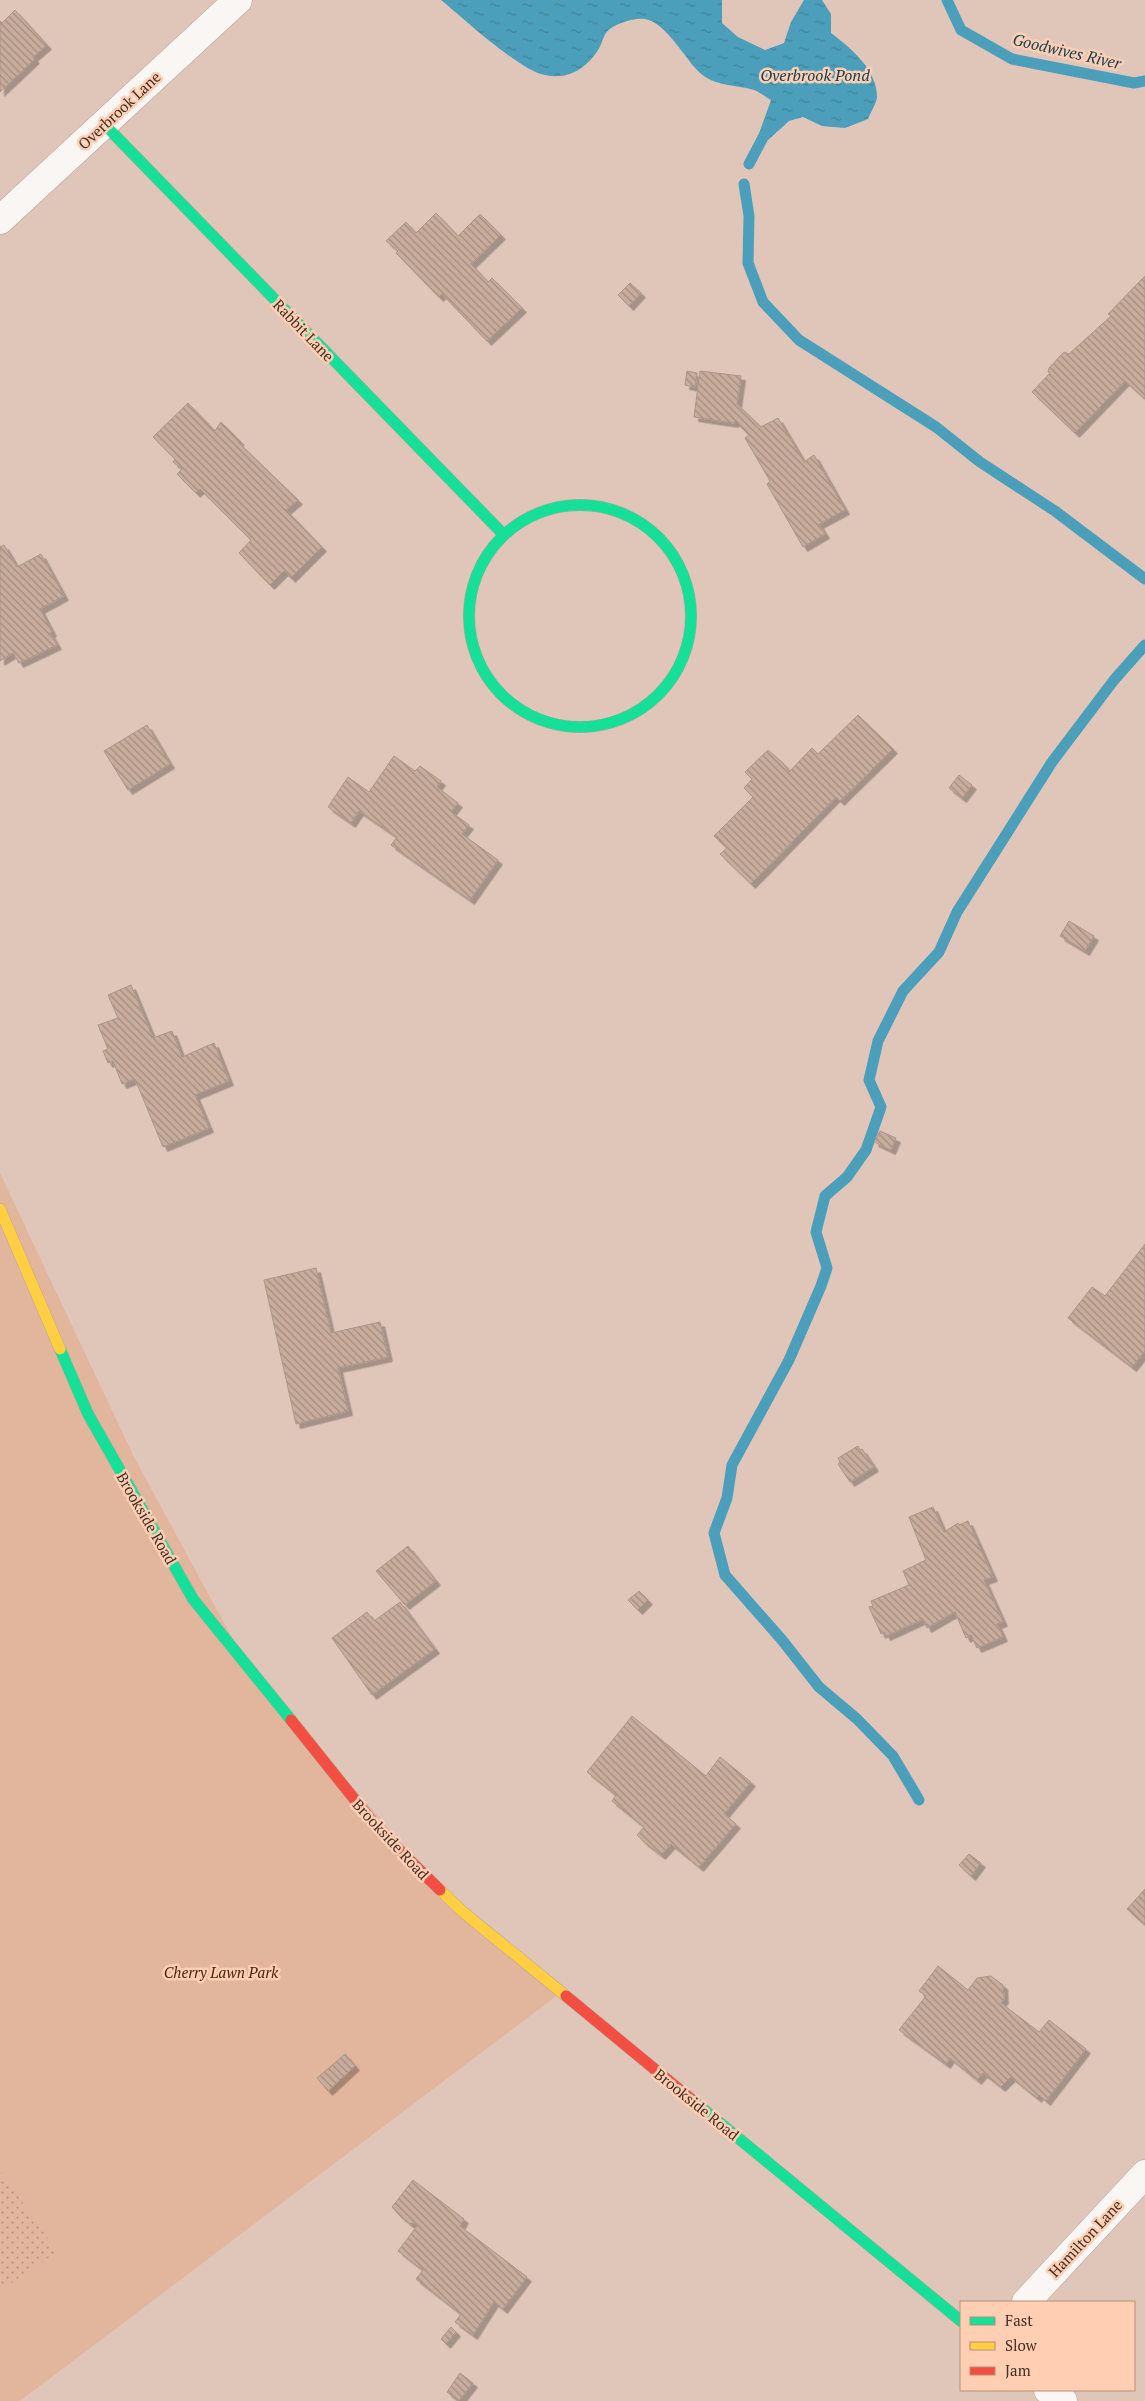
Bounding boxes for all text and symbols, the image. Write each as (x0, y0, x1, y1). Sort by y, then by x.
water label: Goodwives River (1011, 28, 1124, 74)
water label: Overbrook Pond (760, 64, 870, 86)
street label: Overbrook Lane (73, 67, 165, 153)
street label: Rabbit Lane (269, 294, 339, 366)
street label: Brookside Road (113, 1468, 181, 1568)
street label: Brookside Road (348, 1794, 434, 1884)
park label: Cherry Lawn Park (164, 1962, 279, 1982)
street label: Brookside Road (651, 2064, 743, 2144)
street label: Hamilton Lane (1044, 2195, 1126, 2281)
legend (960, 2301, 1135, 2391)
text: Fast (1005, 2310, 1033, 2330)
text: Slow (1005, 2335, 1038, 2355)
text: Jam (1005, 2360, 1031, 2380)

